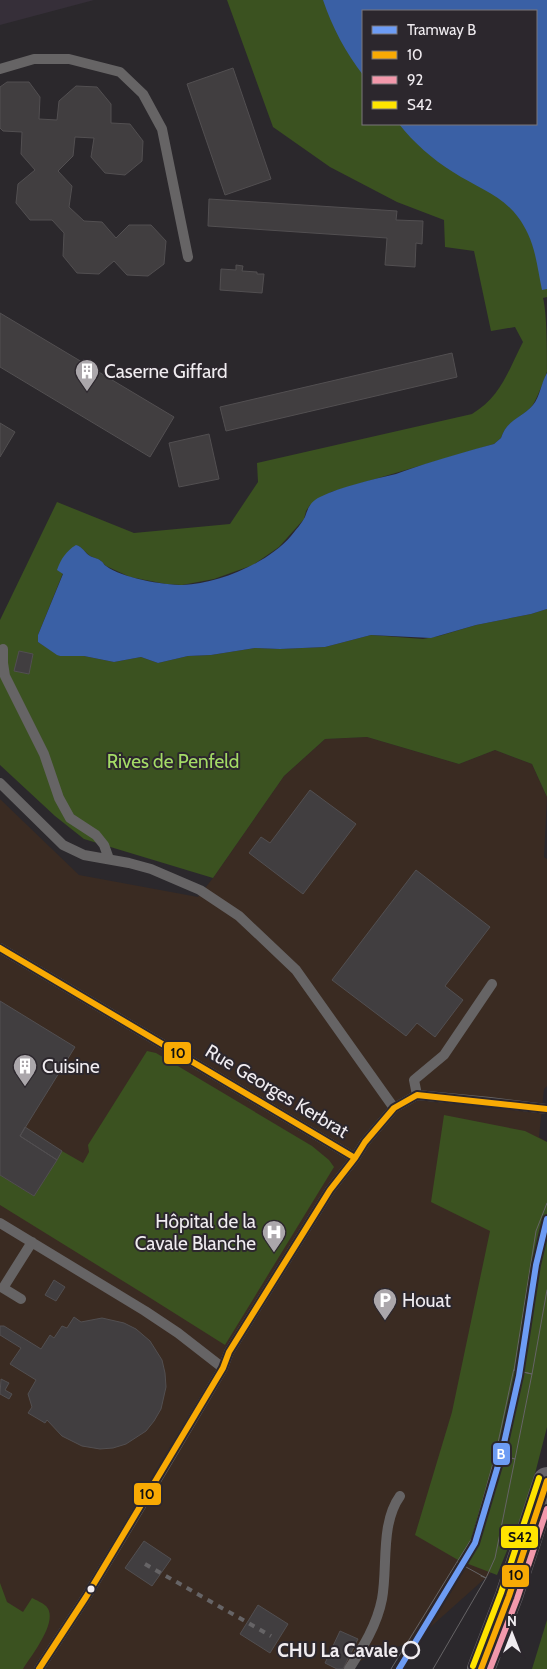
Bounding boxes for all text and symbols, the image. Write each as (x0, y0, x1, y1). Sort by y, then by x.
legend (362, 10, 537, 125)
text: Tramway B (407, 21, 476, 39)
text: 10 (407, 46, 422, 64)
text: 92 (407, 71, 424, 89)
text: S42 (407, 96, 432, 114)
building icon: Caserne Giffard (74, 358, 100, 392)
place label: Caserne Giffard (104, 360, 228, 383)
park label: Rives de Penfeld (107, 750, 239, 773)
street label: Rue Georges Kerbrat (201, 1039, 353, 1143)
line badge: 10 (163, 1041, 192, 1065)
text: 10 (170, 1044, 186, 1062)
building icon: Cuisine (12, 1053, 38, 1087)
place label: Cuisine (42, 1055, 100, 1078)
place label: Hôpital de la Cavale Blanche (135, 1210, 256, 1255)
hospital icon: Hôpital de la Cavale Blanche (261, 1219, 287, 1253)
parking icon: Houat (372, 1287, 398, 1321)
place label: Houat (402, 1289, 451, 1312)
line badge: B (492, 1442, 511, 1466)
text: B (497, 1445, 506, 1463)
line badge: 10 (133, 1482, 162, 1506)
text: 10 (139, 1485, 155, 1503)
line badge: S42 (500, 1525, 539, 1549)
text: S42 (508, 1528, 532, 1546)
line badge: 10 (501, 1564, 530, 1588)
text: 10 (508, 1566, 524, 1584)
unlabelled marker (86, 1584, 96, 1594)
north arrow (487, 1609, 537, 1659)
text: N (507, 1612, 517, 1630)
place label: CHU La Cavale (277, 1639, 398, 1662)
marker: CHU La Cavale (402, 1641, 420, 1659)

